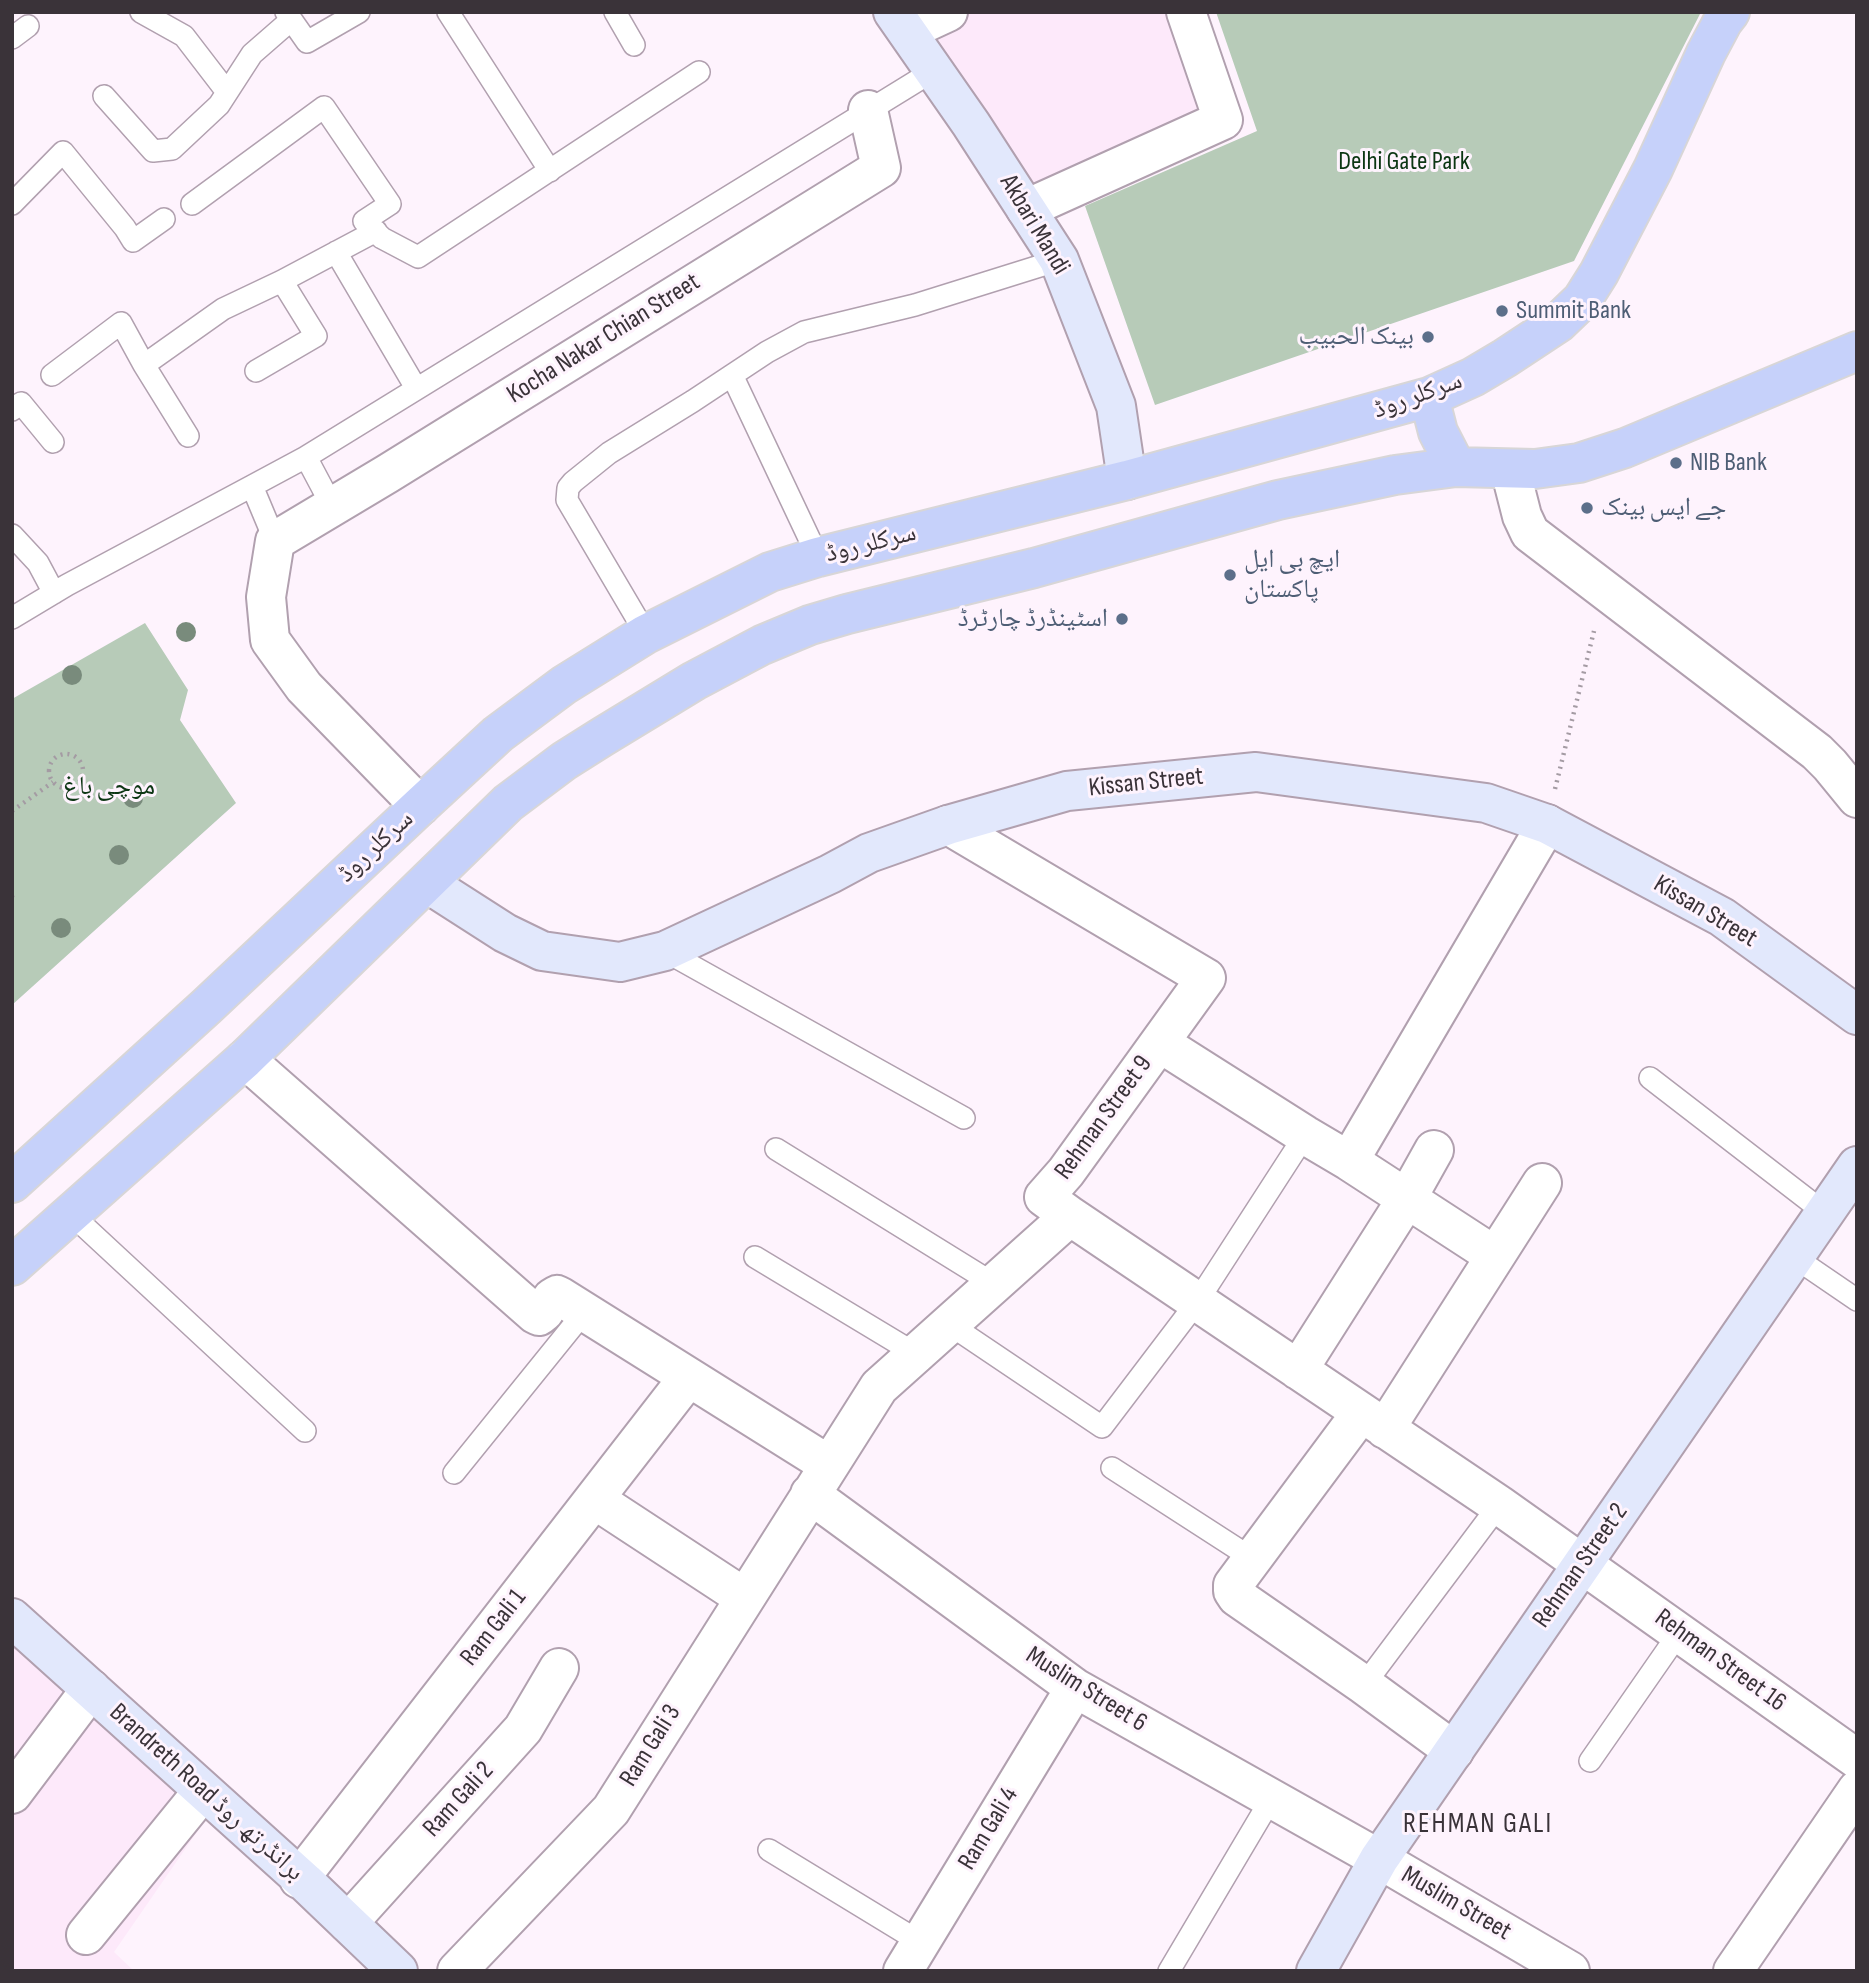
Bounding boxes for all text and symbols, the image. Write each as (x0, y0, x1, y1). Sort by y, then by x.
park label: Delhi Gate Park (1338, 146, 1470, 178)
street label: Akbari Mandi (992, 169, 1076, 281)
street label: Kocha Nakar Chian Street (502, 267, 706, 411)
place label: Summit Bank (1516, 295, 1631, 327)
marker: Summit Bank (1494, 303, 1510, 319)
place label: بينک الحبيب (1298, 321, 1414, 353)
marker: بينک الحبيب (1420, 329, 1436, 345)
street label: سرکلر روڈ (1369, 366, 1467, 426)
place label: NIB Bank (1690, 447, 1767, 479)
marker: NIB Bank (1668, 455, 1684, 471)
place label: جے ایس بینک (1601, 492, 1726, 524)
marker: جے ایس بینک (1579, 500, 1595, 516)
street label: سرکلر روڈ (822, 518, 920, 570)
place label: ایچ بی ایل پاکستان (1244, 544, 1340, 606)
marker: ایچ بی ایل پاکستان (1222, 567, 1238, 583)
place label: اسٹینڈرڈ چارٹرڈ (958, 603, 1108, 635)
marker: اسٹینڈرڈ چارٹرڈ (1114, 611, 1130, 627)
street label: Kissan Street (1087, 761, 1205, 805)
park label: موچی باغ (63, 771, 155, 803)
street label: سرکلر روڈ (332, 804, 420, 890)
street label: Kissan Street (1648, 869, 1762, 955)
street label: Rehman Street 9 (1049, 1050, 1159, 1186)
street label: Rehman Street 2 (1527, 1498, 1635, 1634)
street label: Ram Gali 1 (454, 1583, 534, 1673)
street label: Rehman Street 16 (1648, 1603, 1792, 1719)
street label: Muslim Street 6 (1020, 1640, 1152, 1740)
street label: Brandreth Road برانڈرتھ روڈ (102, 1698, 310, 1888)
street label: Ram Gali 3 (614, 1699, 688, 1793)
street label: Ram Gali 2 (417, 1756, 501, 1844)
street label: Ram Gali 4 (952, 1782, 1026, 1876)
district label: REHMAN GALI (1404, 1808, 1552, 1842)
street label: Muslim Street (1396, 1860, 1516, 1948)

